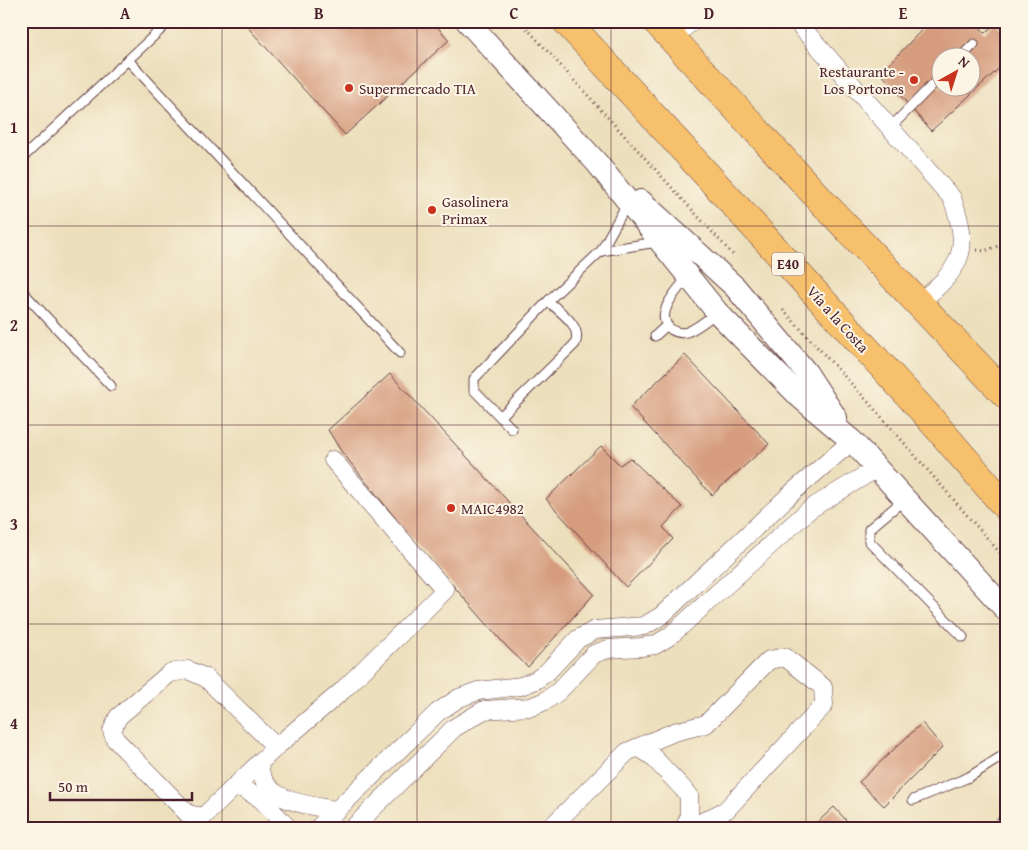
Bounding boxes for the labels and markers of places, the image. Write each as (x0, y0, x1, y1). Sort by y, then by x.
place label: Restaurante - Los Portones (820, 61, 904, 99)
marker: Restaurante - Los Portones (908, 74, 920, 86)
place label: Supermercado TIA (359, 78, 476, 99)
marker: Supermercado TIA (343, 82, 355, 94)
place label: Gasolinera Primax (442, 191, 509, 229)
marker: Gasolinera Primax (426, 204, 438, 216)
place label: MAIC4982 (461, 498, 524, 519)
marker: MAIC4982 (445, 502, 457, 514)

